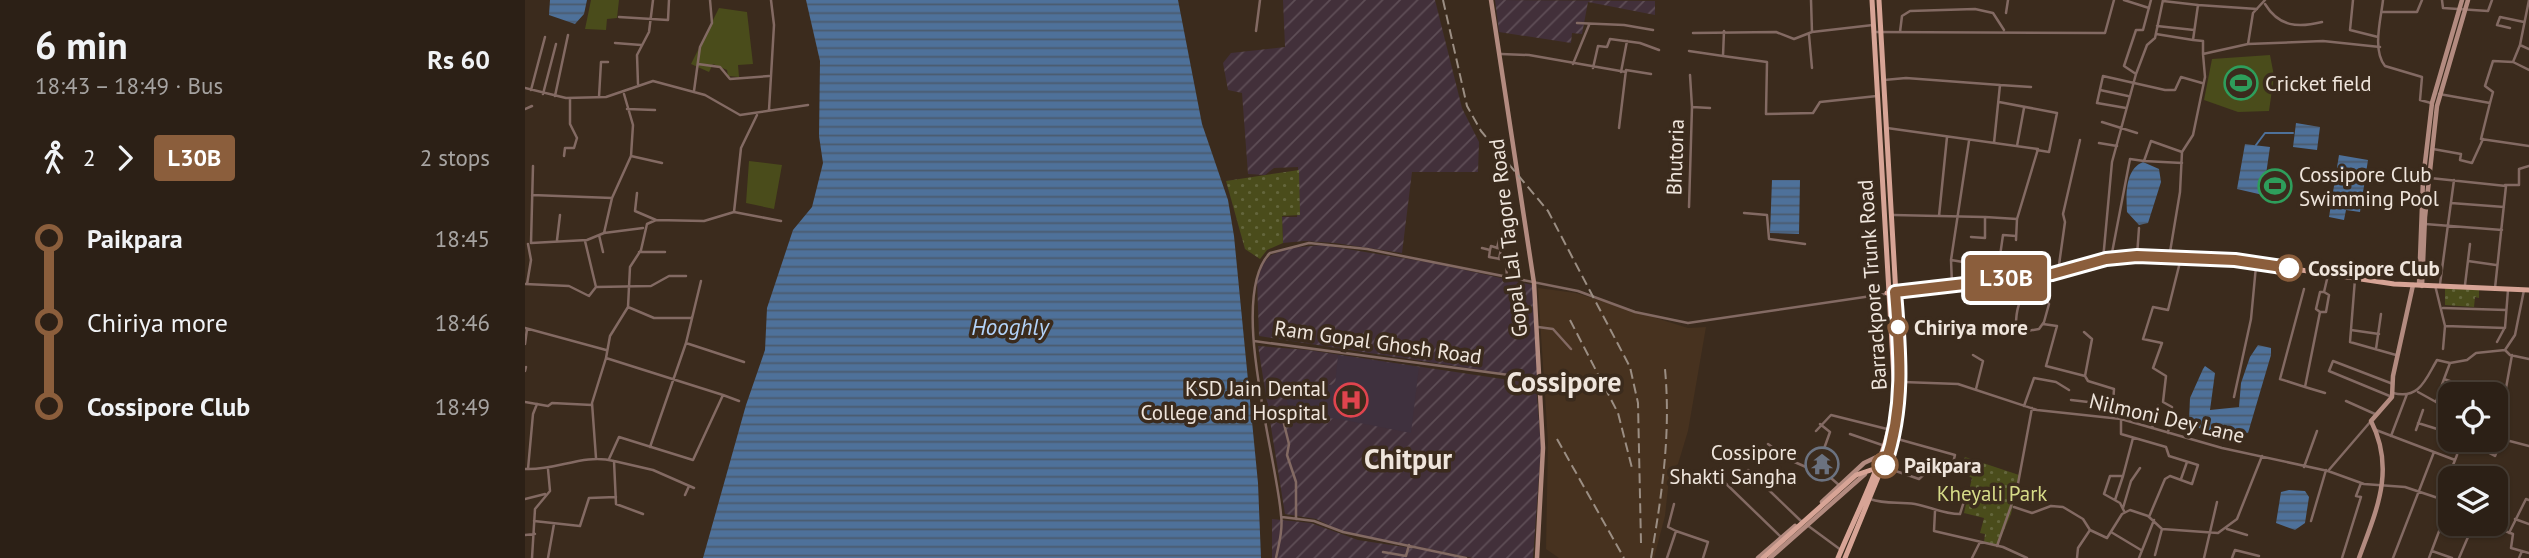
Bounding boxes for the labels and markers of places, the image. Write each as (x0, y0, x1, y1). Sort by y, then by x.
sports icon: Cricket field (2222, 64, 2260, 102)
place label: Cricket field (2265, 70, 2372, 97)
place label: Cossipore Club Swimming Pool (2299, 161, 2439, 212)
sports icon: Cossipore Club Swimming Pool (2256, 167, 2294, 205)
marker: Cossipore Club (2276, 255, 2302, 281)
place label: Cossipore Club (2308, 255, 2440, 282)
place label: Chiriya more (1914, 314, 2028, 341)
marker: Chiriya more (1888, 317, 1908, 337)
place label: KSD Jain Dental College and Hospital (1141, 375, 1327, 426)
hospital icon: KSD Jain Dental College and Hospital (1332, 381, 1370, 419)
place label: Cossipore Shakti Sangha (1669, 439, 1797, 490)
temple icon: Cossipore Shakti Sangha (1803, 445, 1841, 483)
marker: Paikpara (1872, 452, 1898, 478)
place label: Paikpara (1904, 452, 1981, 479)

